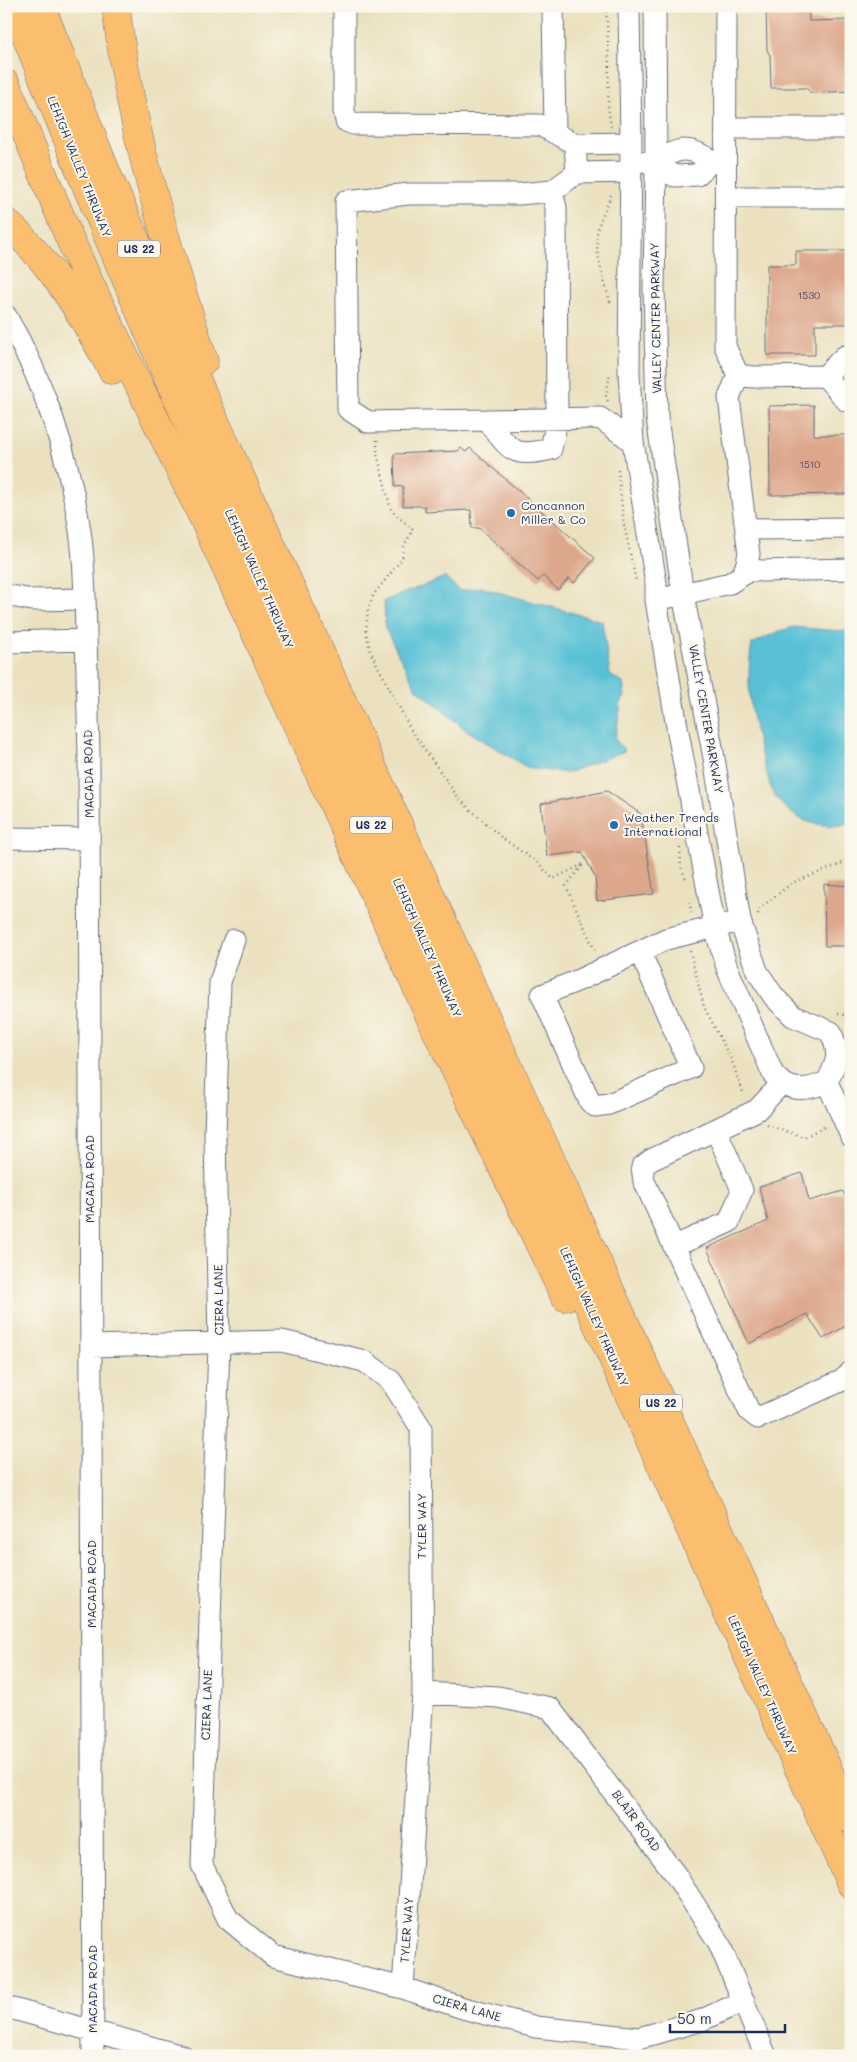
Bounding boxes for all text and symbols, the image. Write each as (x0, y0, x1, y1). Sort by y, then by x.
street label: LEHIGH VALLEY THRUWAY (44, 93, 116, 240)
road number: US 22 (118, 240, 160, 258)
street label: VALLEY CENTER PARKWAY (646, 242, 664, 394)
house number: 1530 (798, 288, 820, 302)
house number: 1510 (800, 457, 820, 471)
place label: Concannon Miller & Co (521, 497, 586, 527)
street label: LEHIGH VALLEY THRUWAY (222, 506, 298, 651)
marker: Concannon Miller & Co (505, 507, 517, 519)
street label: VALLEY CENTER PARKWAY (686, 643, 728, 795)
street label: MACADA ROAD (79, 730, 97, 818)
place label: Weather Trends International (624, 809, 719, 839)
road number: US 22 (350, 816, 392, 834)
marker: Weather Trends International (608, 819, 620, 831)
street label: LEHIGH VALLEY THRUWAY (390, 875, 466, 1020)
street label: MACADA ROAD (81, 1135, 97, 1223)
street label: LEHIGH VALLEY THRUWAY (557, 1244, 633, 1389)
street label: CIERA LANE (209, 1264, 227, 1336)
road number: US 22 (640, 1395, 682, 1412)
street label: TYLER WAY (413, 1493, 429, 1559)
street label: MACADA ROAD (83, 1540, 99, 1628)
street label: LEHIGH VALLEY THRUWAY (725, 1612, 801, 1757)
street label: CIERA LANE (197, 1669, 215, 1741)
street label: BLAIR ROAD (609, 1786, 665, 1854)
street label: TYLER WAY (396, 1896, 416, 1963)
street label: MACADA ROAD (84, 1945, 100, 2033)
street label: CIERA LANE (431, 1990, 504, 2025)
scale bar (670, 2002, 784, 2034)
text: 50 m (677, 2008, 712, 2028)

